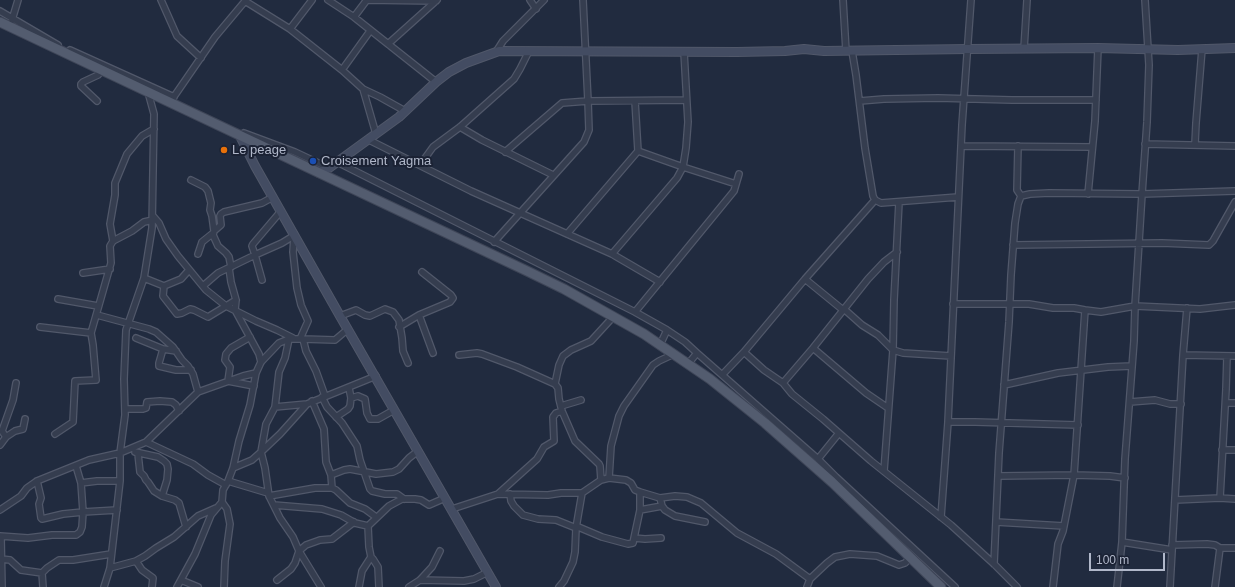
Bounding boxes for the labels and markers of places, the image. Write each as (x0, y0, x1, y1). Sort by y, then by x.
place label: Le peage (232, 142, 286, 158)
marker: Le peage (219, 145, 229, 155)
place label: Croisement Yagma (321, 153, 431, 169)
marker: Croisement Yagma (308, 156, 318, 166)

